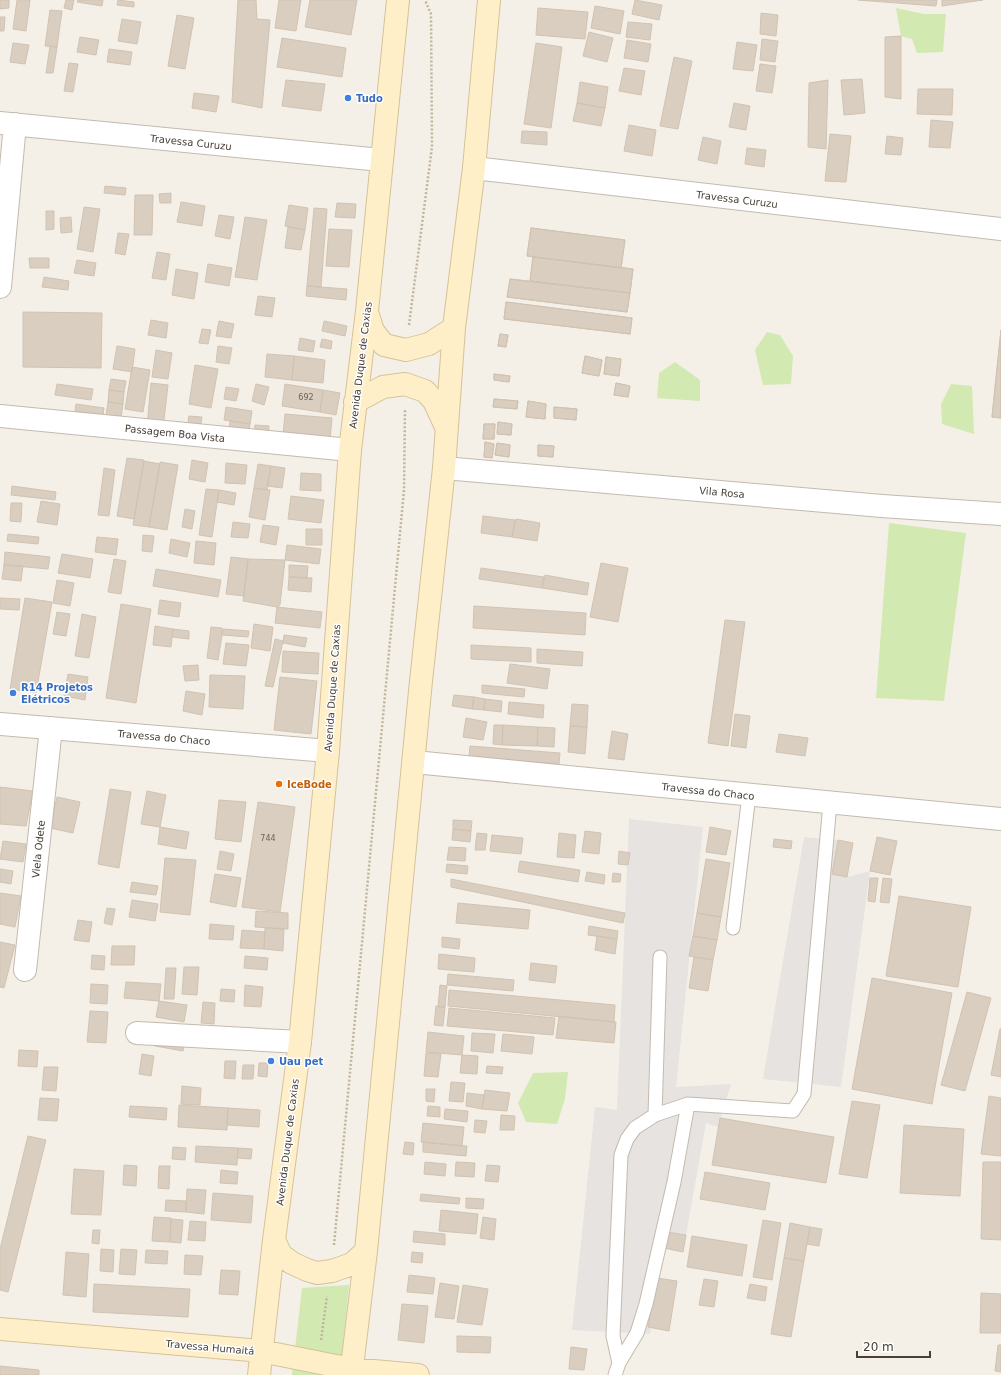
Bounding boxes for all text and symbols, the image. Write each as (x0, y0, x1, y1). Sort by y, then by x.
marker: Tudo (343, 93, 353, 103)
place label: Tudo (356, 93, 383, 104)
street label: Travessa Curuzu (149, 133, 232, 152)
street label: Travessa Curuzu (695, 189, 778, 210)
street label: Avenida Duque de Caxias (347, 301, 374, 429)
house number: 692 (298, 393, 314, 402)
street label: Passagem Boa Vista (124, 423, 226, 444)
street label: Vila Rosa (699, 485, 745, 500)
street label: Avenida Duque de Caxias (323, 624, 342, 752)
place label: R14 Projetos Elétricos (21, 682, 93, 705)
marker: R14 Projetos Elétricos (8, 688, 18, 698)
street label: Travessa do Chaco (116, 728, 211, 747)
marker: IceBode (274, 779, 284, 789)
place label: IceBode (287, 779, 332, 790)
street label: Travessa do Chaco (660, 781, 755, 802)
street label: Viela Odete (30, 820, 47, 879)
house number: 744 (260, 834, 276, 843)
marker: Uau pet (266, 1056, 276, 1066)
place label: Uau pet (279, 1056, 323, 1067)
street label: Avenida Duque de Caxias (274, 1078, 301, 1206)
scale bar (857, 1333, 930, 1359)
street label: Travessa Humaitá (164, 1338, 255, 1357)
text: 20 m (863, 1340, 894, 1354)

